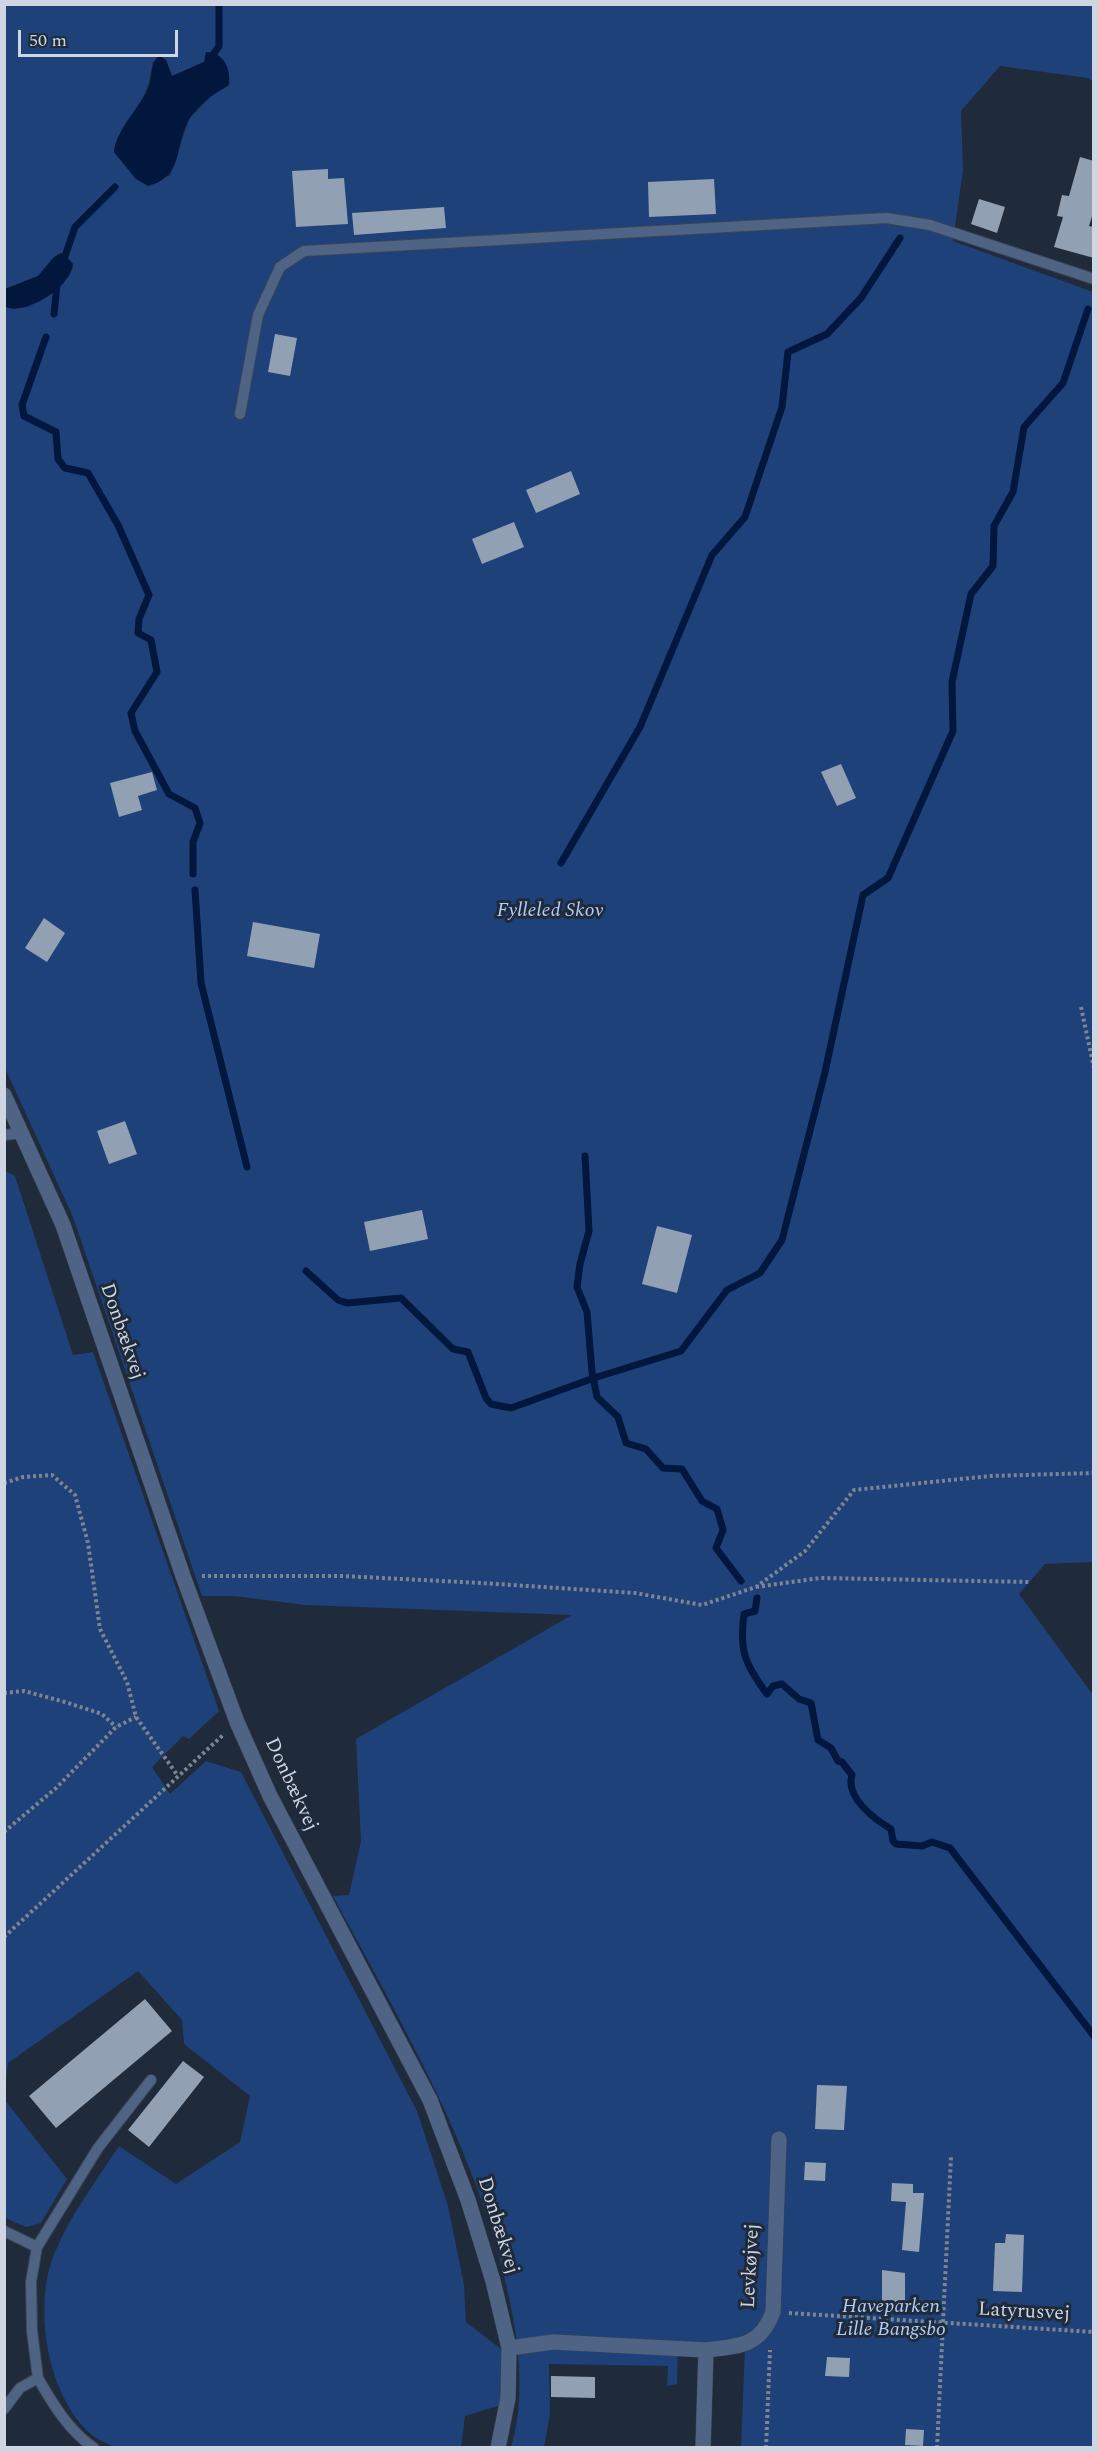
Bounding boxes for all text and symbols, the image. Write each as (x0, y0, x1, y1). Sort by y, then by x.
scale bar (21, 18, 182, 56)
text: 50 m (29, 27, 67, 54)
park label: Fylleled Skov (497, 900, 603, 924)
street label: Donbækvej (93, 1281, 149, 1383)
street label: Donbækvej (258, 1734, 322, 1836)
street label: Donbækvej (471, 2174, 523, 2278)
street label: Levkøjvej (738, 2223, 766, 2309)
park label: Haveparken Lille Bangsbo (836, 2296, 946, 2343)
street label: Latyrusvej (977, 2299, 1071, 2327)

